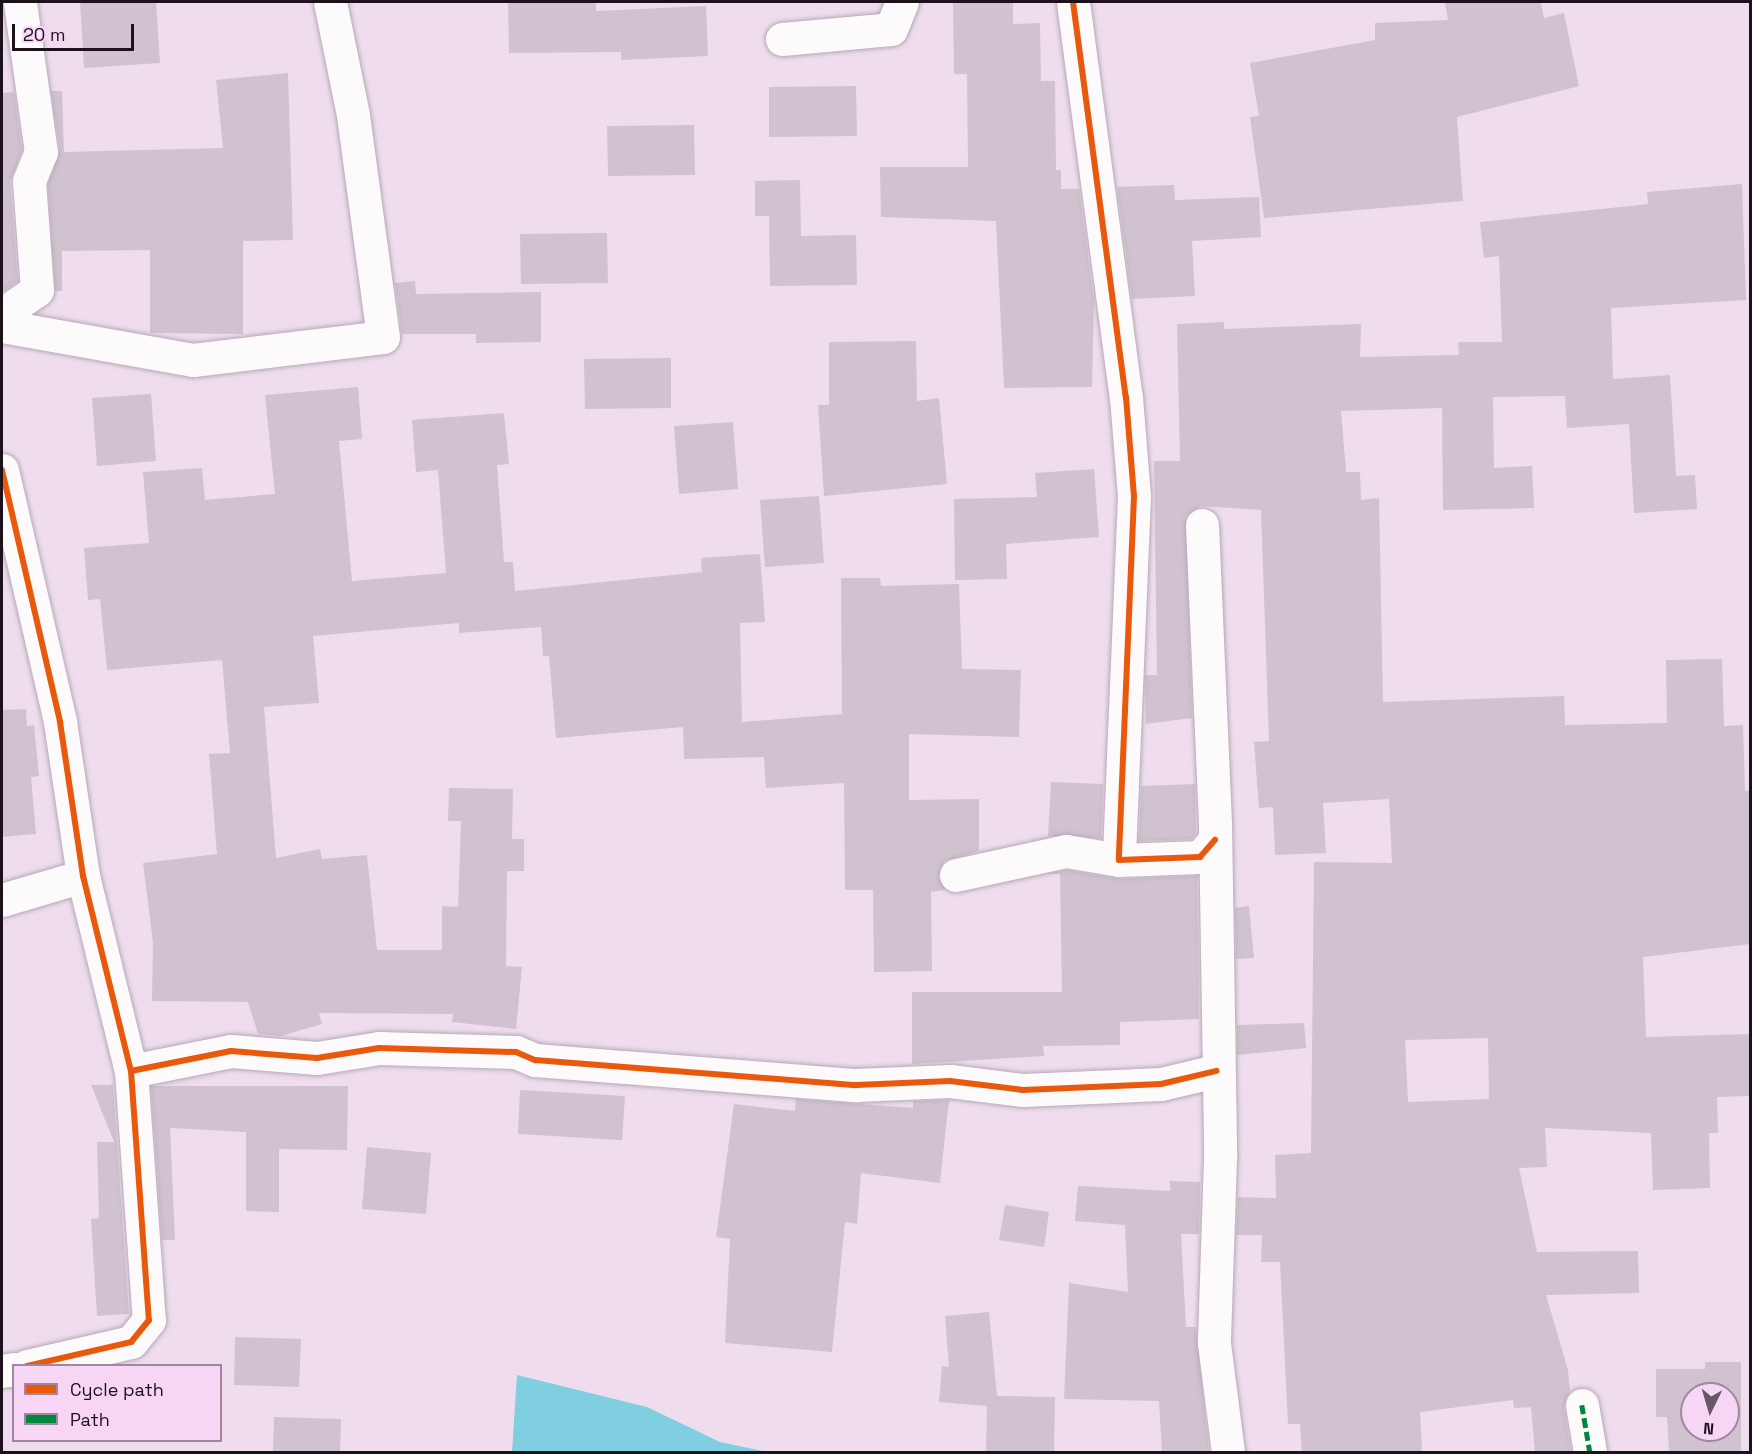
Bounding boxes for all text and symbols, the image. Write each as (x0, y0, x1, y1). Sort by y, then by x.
scale bar (15, 12, 136, 50)
text: 20 m (23, 23, 66, 46)
legend (12, 1364, 222, 1442)
text: Cycle path (70, 1378, 164, 1401)
north arrow (1680, 1382, 1740, 1442)
text: Path (70, 1408, 110, 1431)
text: N (1702, 1418, 1715, 1439)

